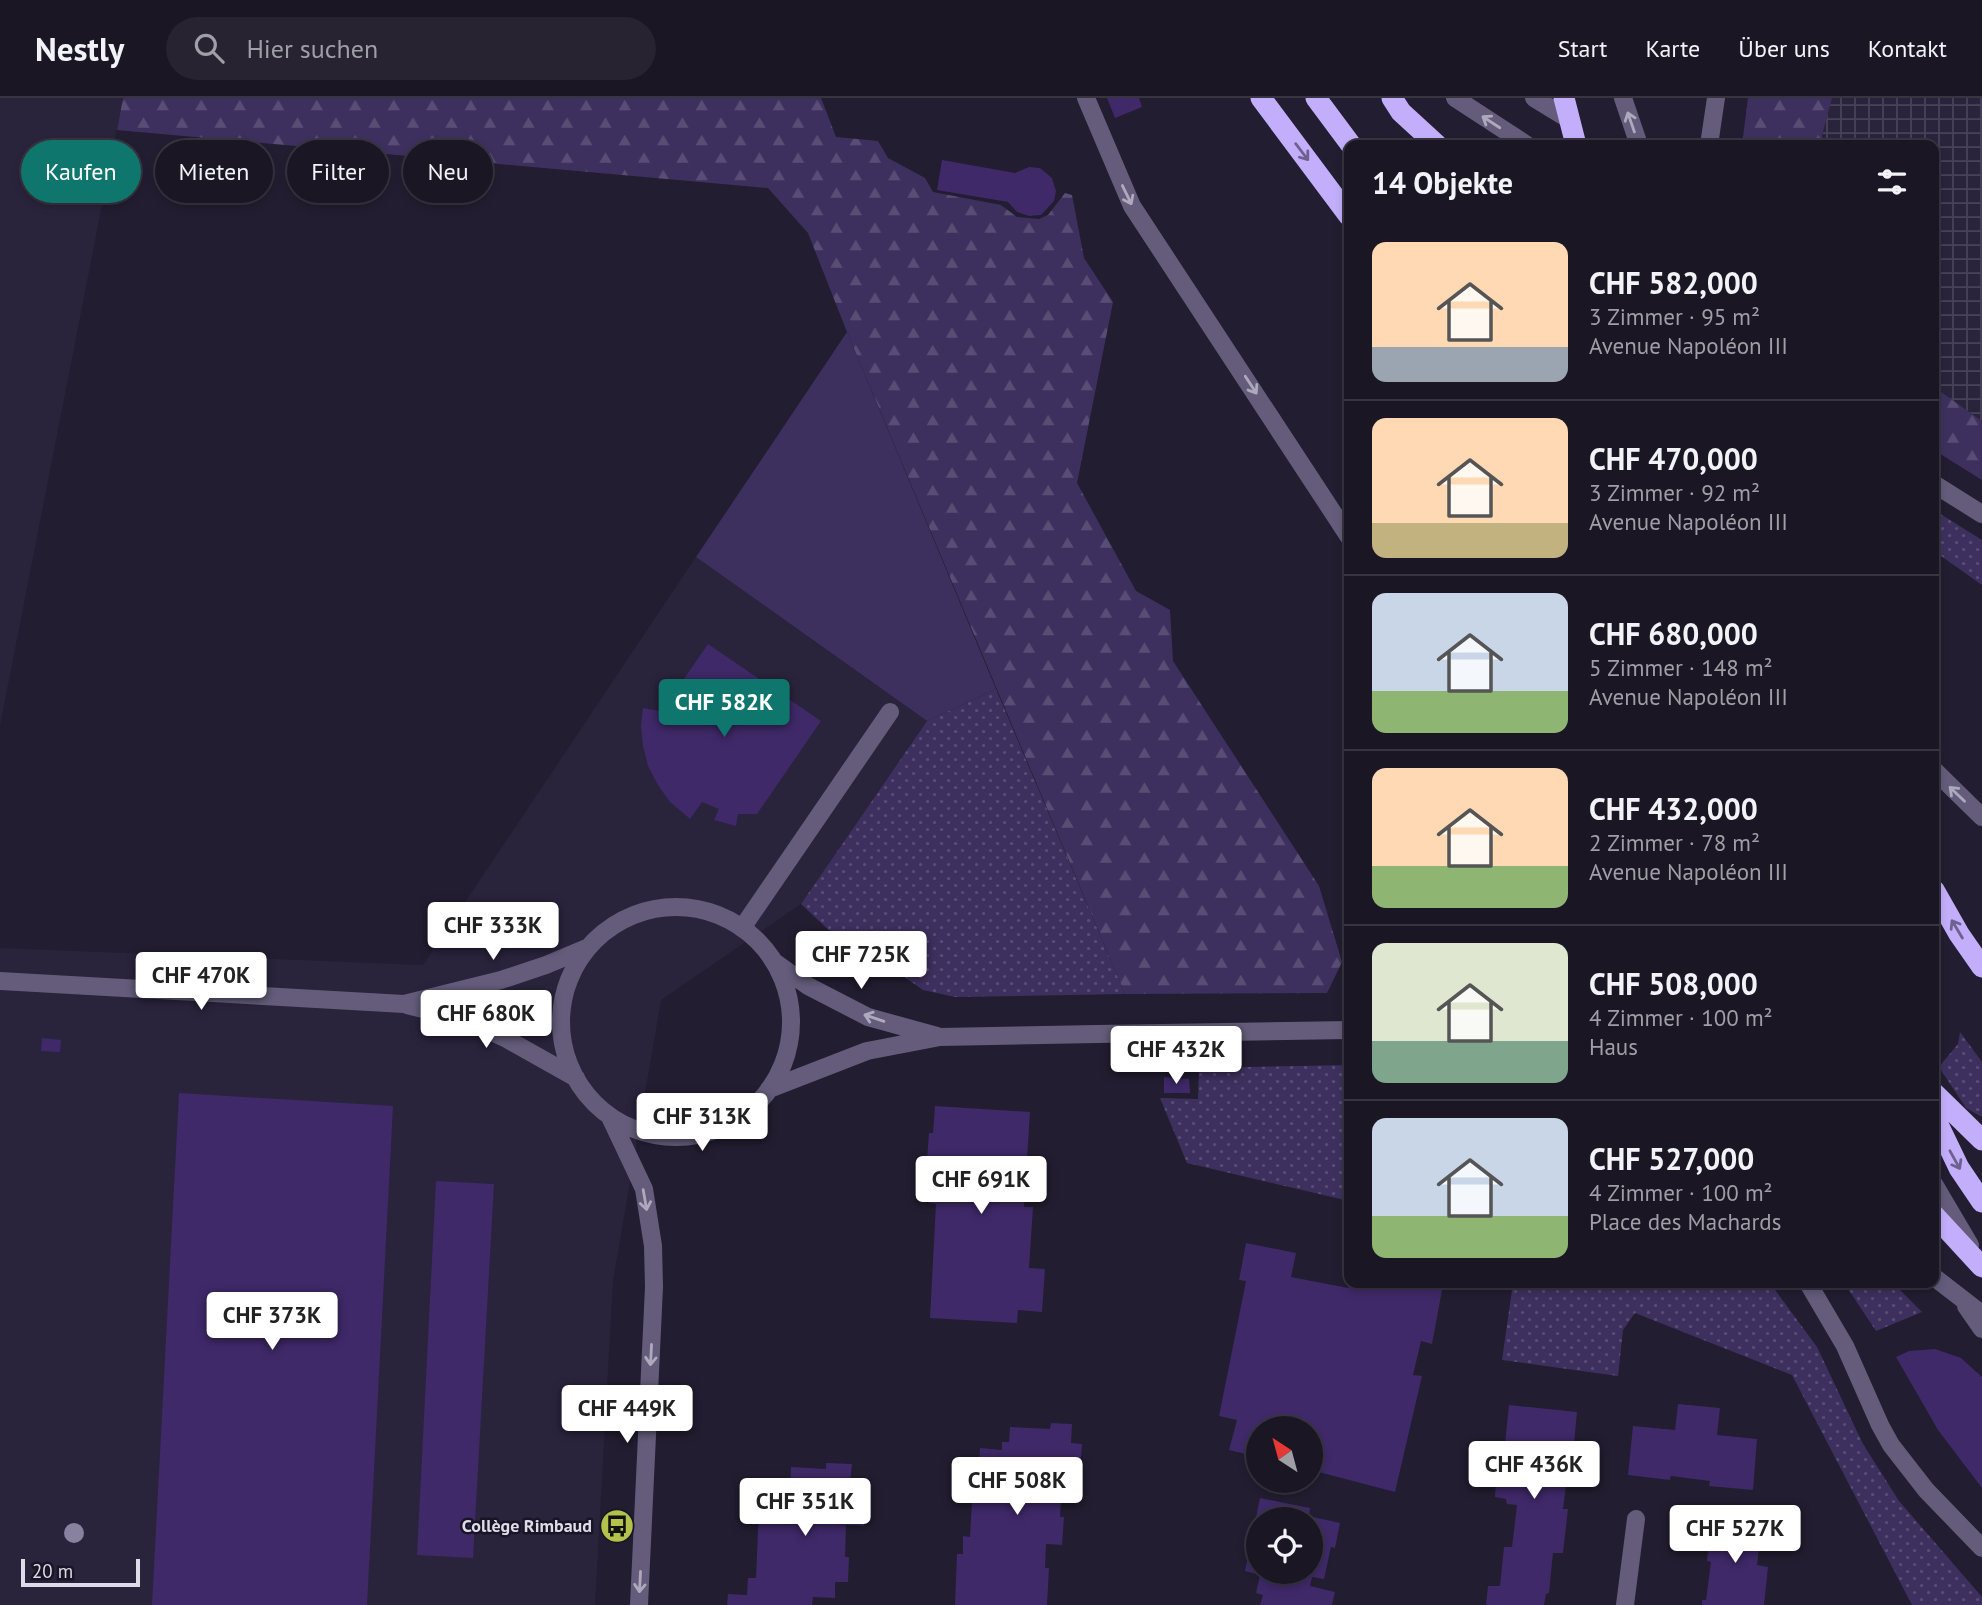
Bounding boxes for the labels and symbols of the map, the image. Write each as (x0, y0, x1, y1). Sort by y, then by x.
one-way arrow (1624, 111, 1636, 133)
one-way arrow (1482, 114, 1501, 129)
one-way arrow (1295, 143, 1310, 161)
one-way arrow (1121, 184, 1134, 205)
one-way arrow (1244, 375, 1258, 395)
pin: CHF 582K (652, 680, 796, 739)
one-way arrow (1949, 786, 1966, 803)
pin: CHF 333K (421, 902, 565, 962)
one-way arrow (1949, 920, 1963, 940)
pin: CHF 725K (789, 932, 933, 991)
pin: CHF 470K (129, 953, 273, 1012)
pin: CHF 680K (414, 990, 558, 1050)
one-way arrow (864, 1011, 886, 1023)
pin: CHF 432K (1104, 1026, 1248, 1086)
pin: CHF 313K (630, 1094, 774, 1153)
one-way arrow (1949, 1149, 1963, 1170)
pin: CHF 691K (909, 1156, 1053, 1216)
one-way arrow (639, 1188, 653, 1211)
pin: CHF 373K (200, 1292, 344, 1352)
one-way arrow (644, 1343, 657, 1366)
pin: CHF 449K (555, 1386, 699, 1445)
north arrow (1246, 1416, 1323, 1493)
pin: CHF 436K (1462, 1442, 1606, 1501)
pin: CHF 508K (945, 1458, 1089, 1517)
pin: CHF 351K (733, 1478, 877, 1538)
pin: CHF 527K (1663, 1506, 1807, 1565)
bus stop icon: Collège Rimbaud (598, 1507, 636, 1545)
place label: Collège Rimbaud (462, 1514, 592, 1537)
scale bar (21, 1556, 140, 1588)
one-way arrow (633, 1571, 646, 1594)

